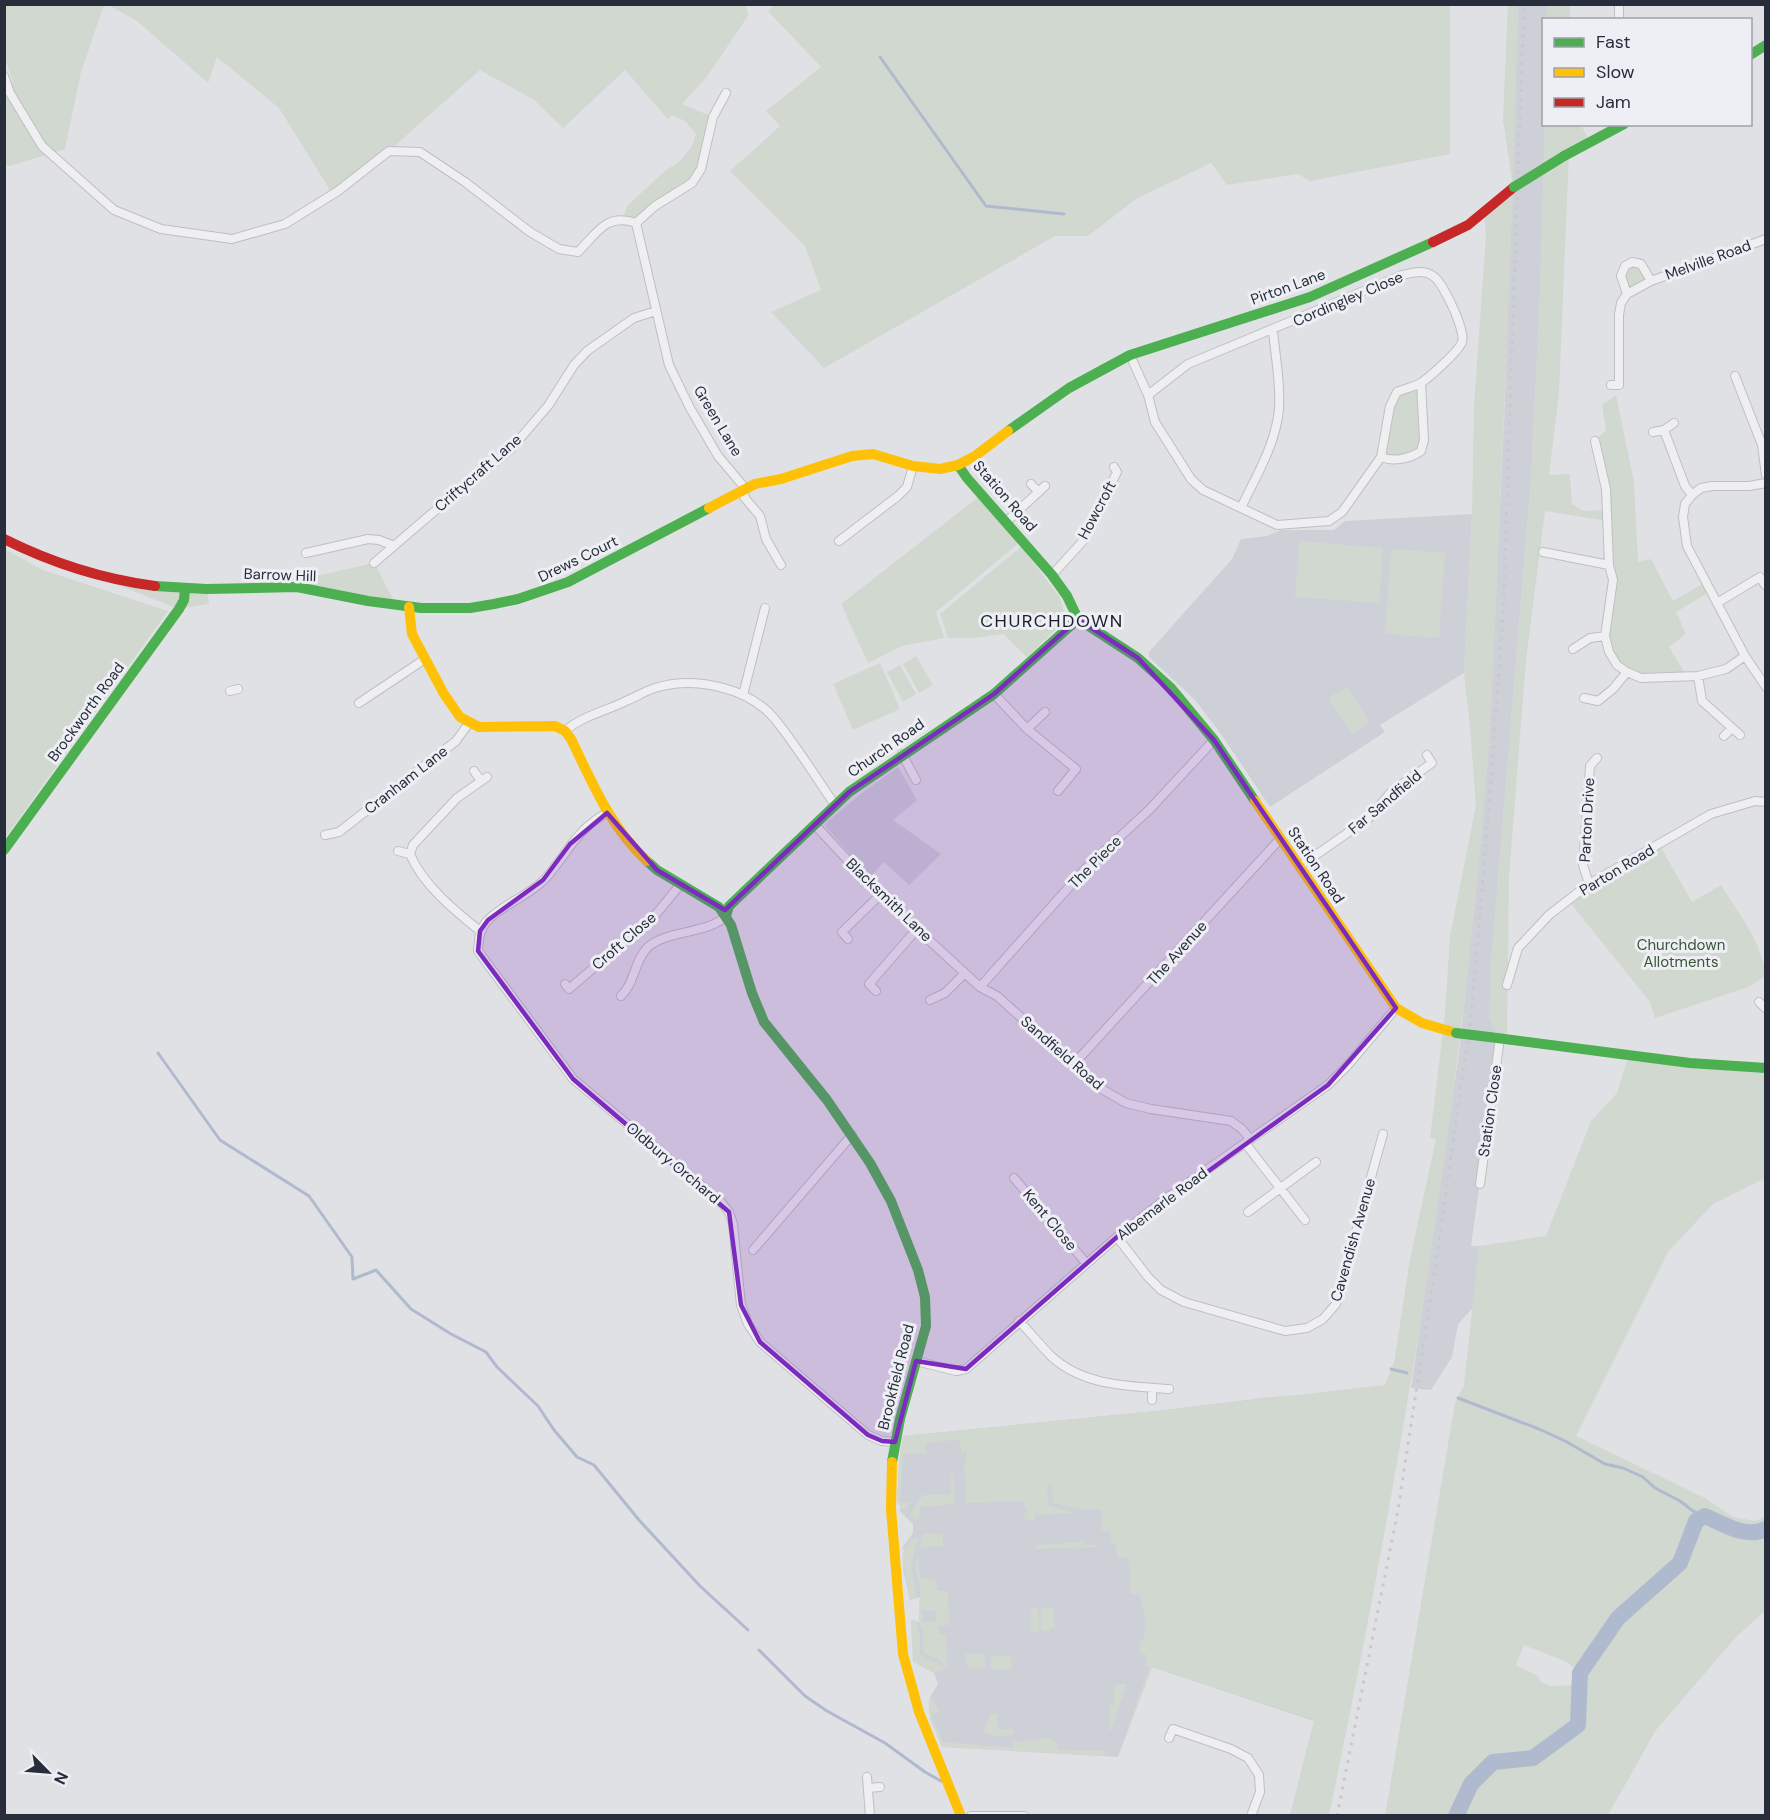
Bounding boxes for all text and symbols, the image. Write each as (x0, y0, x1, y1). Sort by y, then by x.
legend (1542, 18, 1752, 126)
text: Fast (1596, 30, 1631, 54)
text: Slow (1596, 60, 1635, 84)
text: Jam (1596, 90, 1631, 114)
street label: Melville Road (1662, 235, 1754, 285)
street label: Pirton Lane (1248, 264, 1328, 310)
street label: Cordingley Close (1290, 267, 1406, 331)
street label: Green Lane (689, 382, 747, 460)
street label: Criftycraft Lane (430, 430, 526, 516)
street label: Station Road (968, 456, 1042, 536)
street label: Howcroft (1073, 477, 1121, 543)
street label: Drews Court (535, 531, 621, 587)
street label: Barrow Hill (243, 564, 317, 586)
district label: CHURCHDOWN (980, 609, 1124, 633)
street label: Brockworth Road (43, 658, 129, 766)
street label: Church Road (844, 714, 928, 782)
street label: Cranham Lane (360, 741, 452, 819)
street label: Far Sandfield (1344, 765, 1426, 839)
street label: Parton Drive (1575, 777, 1599, 863)
street label: Station Road (1283, 823, 1349, 907)
street label: The Piece (1064, 831, 1126, 893)
street label: Parton Road (1576, 840, 1658, 900)
street label: Blacksmith Lane (842, 854, 936, 946)
street label: Croft Close (588, 908, 660, 974)
street label: The Avenue (1143, 916, 1211, 990)
park label: Churchdown Allotments (1637, 935, 1725, 972)
street label: Sandfield Road (1016, 1011, 1108, 1095)
street label: Station Close (1474, 1064, 1506, 1158)
street label: Oldbury Orchard (622, 1118, 724, 1208)
street label: Albemarle Road (1112, 1163, 1212, 1245)
street label: Cavendish Avenue (1326, 1176, 1380, 1304)
street label: Kent Close (1018, 1185, 1082, 1255)
street label: Brookfield Road (873, 1322, 919, 1432)
north arrow (18, 1742, 78, 1802)
text: N (49, 1768, 73, 1788)

